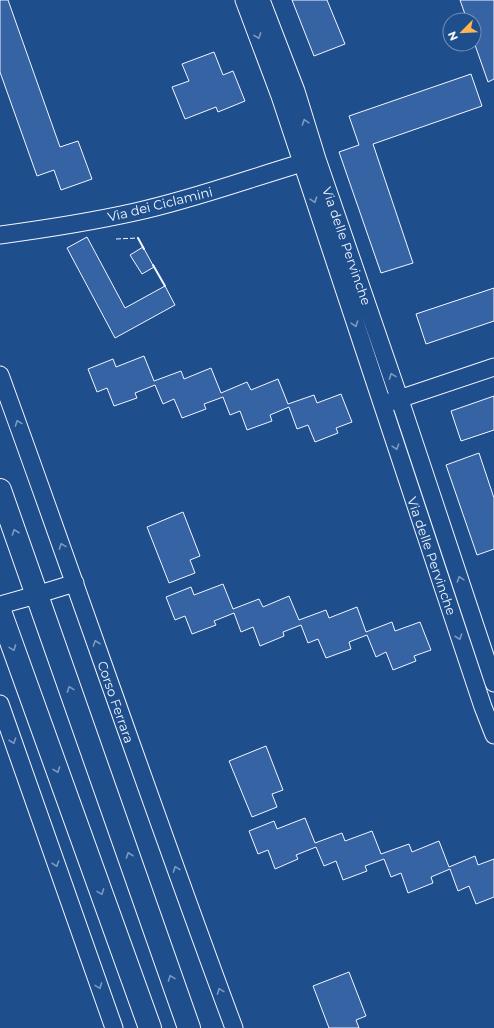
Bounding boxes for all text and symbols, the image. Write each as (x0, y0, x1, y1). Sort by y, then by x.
north arrow (442, 12, 482, 52)
text: N (445, 29, 461, 43)
one-way arrow (253, 33, 261, 40)
one-way arrow (301, 118, 310, 125)
street label: Via dei Ciclamini (106, 183, 214, 225)
street label: Via delle Pervinche (319, 185, 375, 307)
one-way arrow (309, 197, 317, 204)
one-way arrow (350, 320, 359, 327)
one-way arrow (388, 373, 396, 380)
one-way arrow (14, 420, 22, 427)
one-way arrow (391, 443, 400, 450)
street label: Via delle Pervinche (404, 495, 460, 617)
one-way arrow (11, 528, 19, 535)
one-way arrow (58, 542, 67, 549)
one-way arrow (456, 576, 464, 583)
one-way arrow (455, 633, 463, 640)
one-way arrow (92, 639, 100, 646)
one-way arrow (8, 644, 16, 651)
street label: Corso Ferrara (94, 659, 138, 745)
one-way arrow (66, 685, 74, 692)
one-way arrow (8, 737, 17, 744)
one-way arrow (52, 767, 60, 774)
one-way arrow (125, 852, 133, 859)
one-way arrow (51, 860, 60, 867)
one-way arrow (172, 866, 180, 873)
one-way arrow (96, 889, 104, 896)
one-way arrow (168, 975, 176, 982)
one-way arrow (94, 983, 103, 990)
one-way arrow (216, 988, 225, 995)

